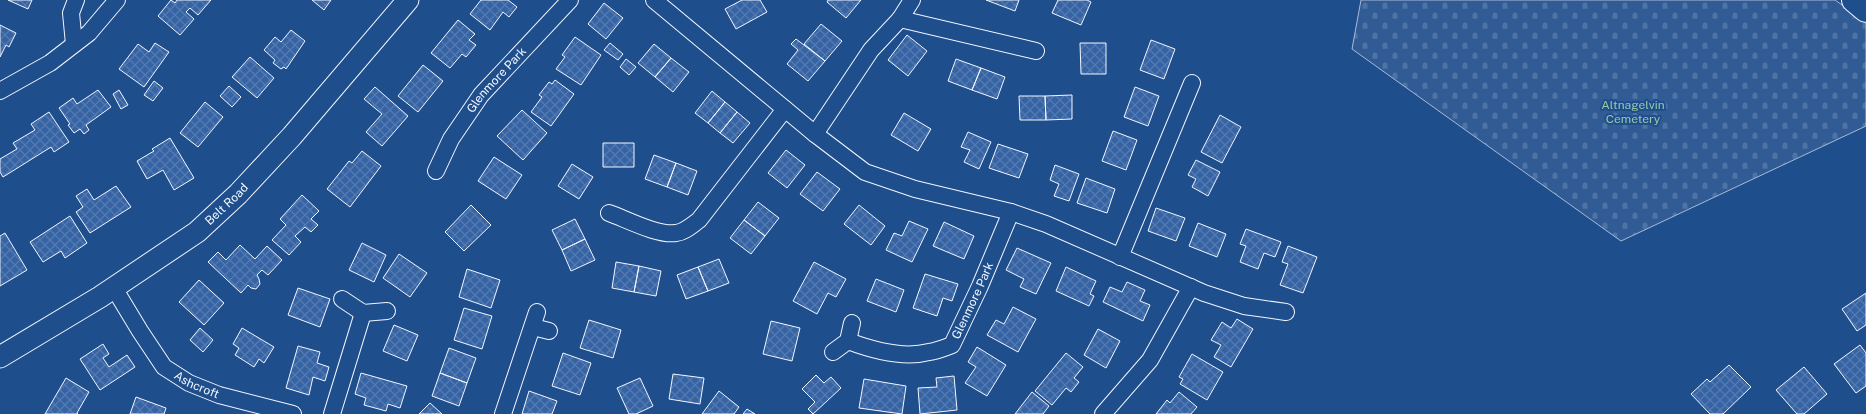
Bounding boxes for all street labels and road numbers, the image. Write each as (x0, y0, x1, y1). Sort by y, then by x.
street label: Glenmore Park (464, 44, 529, 116)
street label: Belt Road (202, 181, 251, 228)
street label: Glenmore Park (949, 260, 996, 341)
street label: Ashcroft (172, 368, 221, 401)

